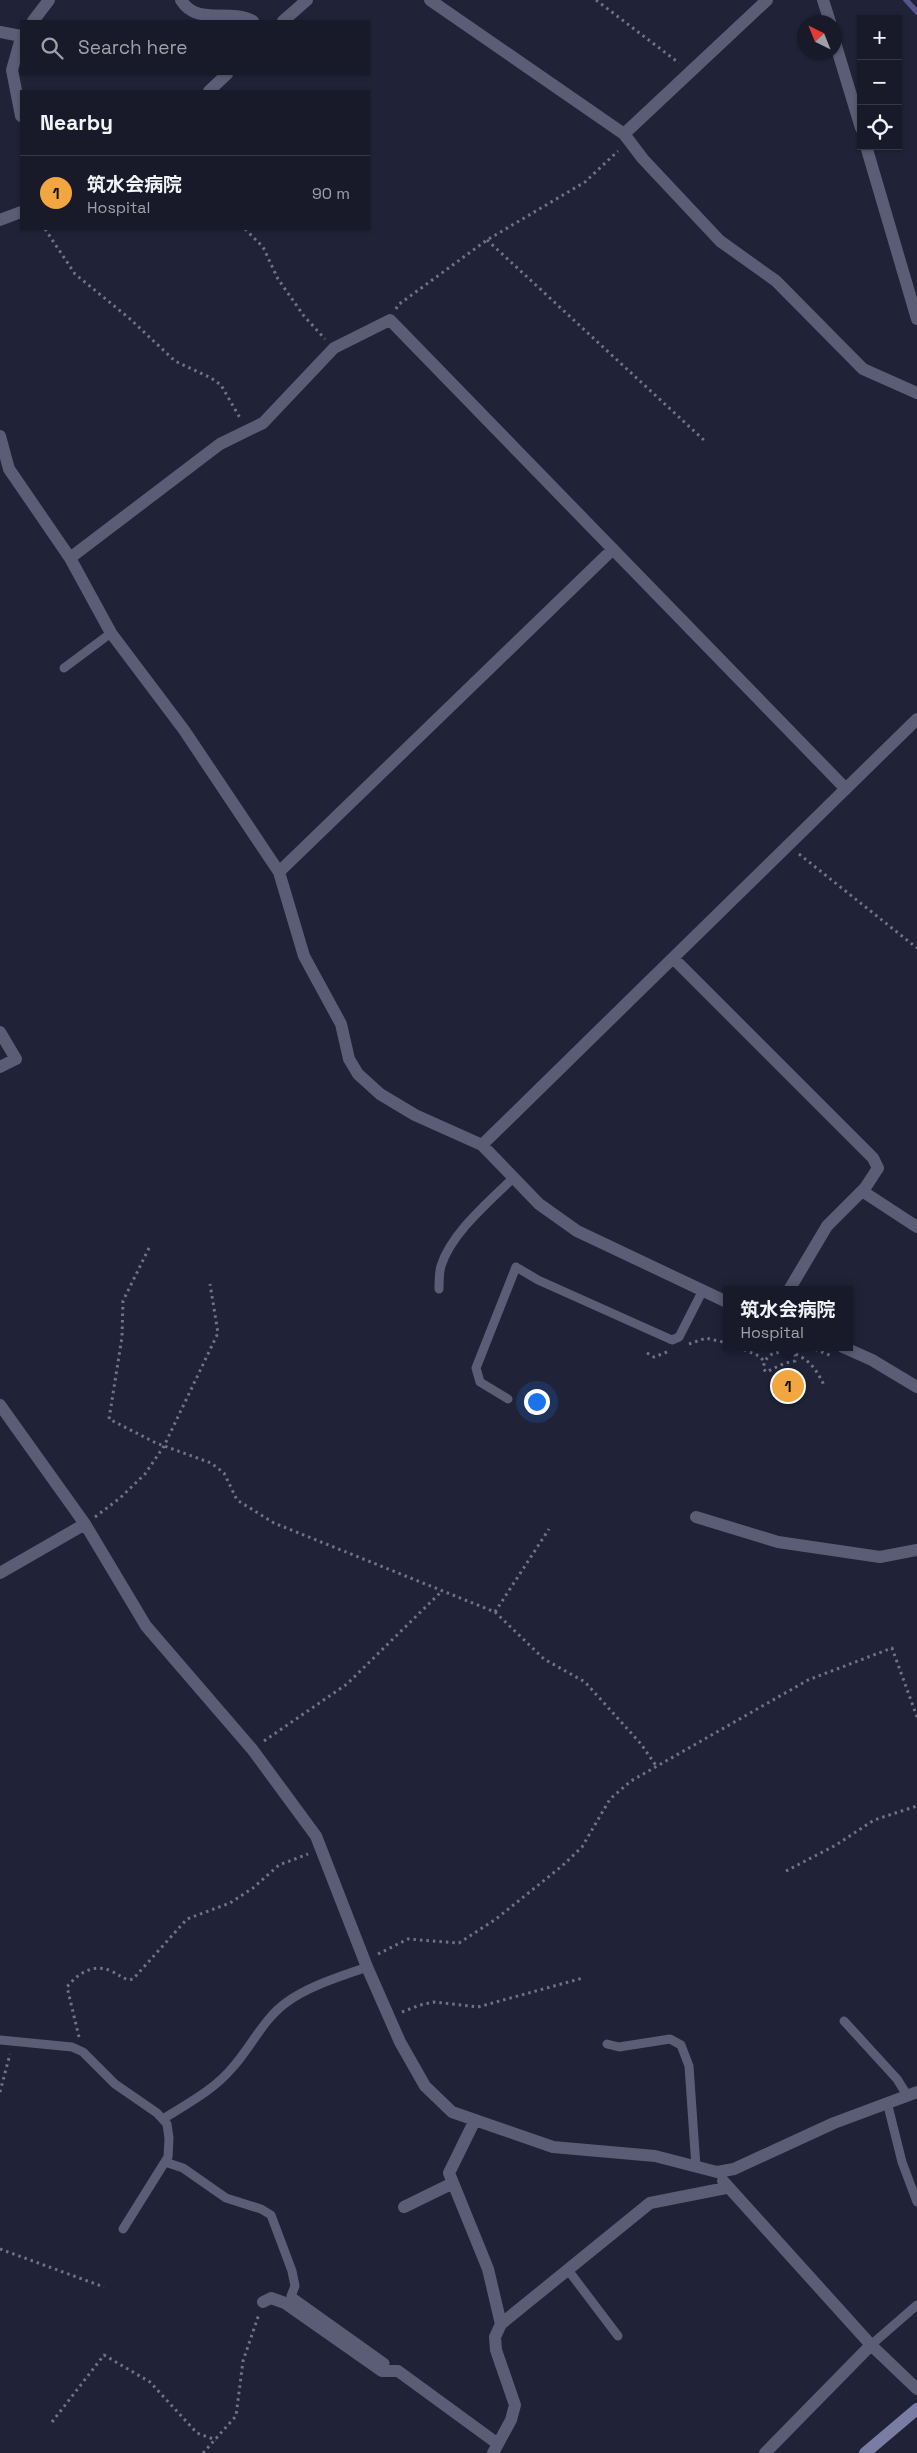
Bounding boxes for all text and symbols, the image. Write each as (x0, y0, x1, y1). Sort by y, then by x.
north arrow (797, 15, 842, 60)
map controls (857, 15, 902, 150)
button: + (857, 15, 902, 60)
search box (20, 20, 370, 75)
icon: search (38, 34, 66, 62)
text: Search here (78, 35, 188, 60)
button: − (857, 60, 902, 105)
button: locate (857, 105, 902, 150)
text: Nearby (40, 109, 113, 136)
text: 筑水会病院 (87, 172, 182, 197)
text: 1 (52, 183, 60, 204)
text: 90 m (312, 183, 350, 204)
text: Hospital (87, 197, 150, 218)
popup (723, 1286, 853, 1351)
text: 筑水会病院 (740, 1297, 836, 1322)
text: Hospital (740, 1322, 804, 1343)
pin: 1 (772, 1367, 804, 1405)
your location (524, 1389, 550, 1415)

